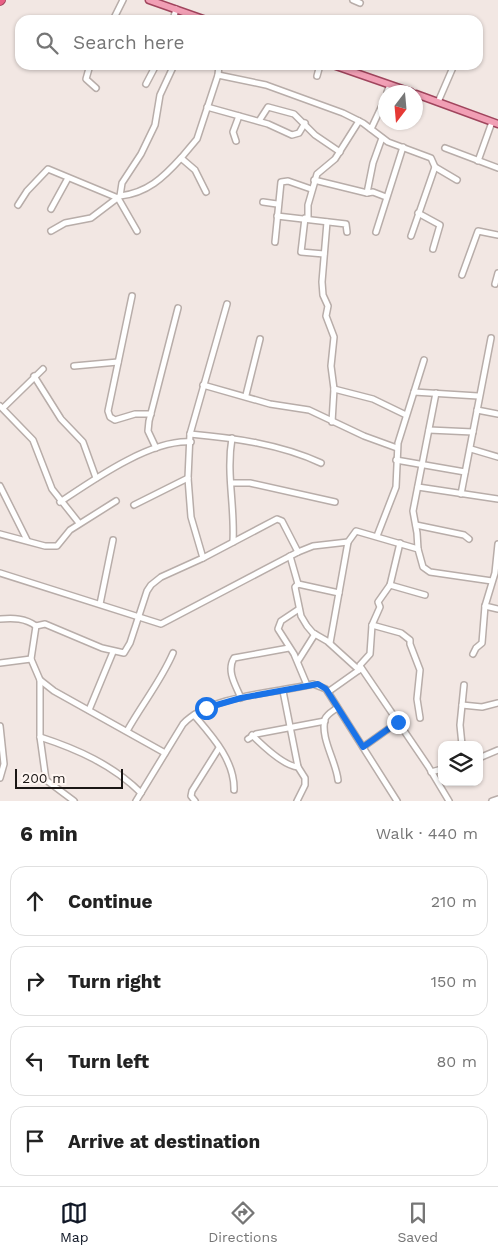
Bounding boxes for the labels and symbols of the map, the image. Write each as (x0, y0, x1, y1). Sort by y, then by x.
north arrow (378, 85, 423, 130)
route start (195, 697, 218, 720)
route end (387, 711, 410, 734)
scale bar (15, 766, 122, 789)

